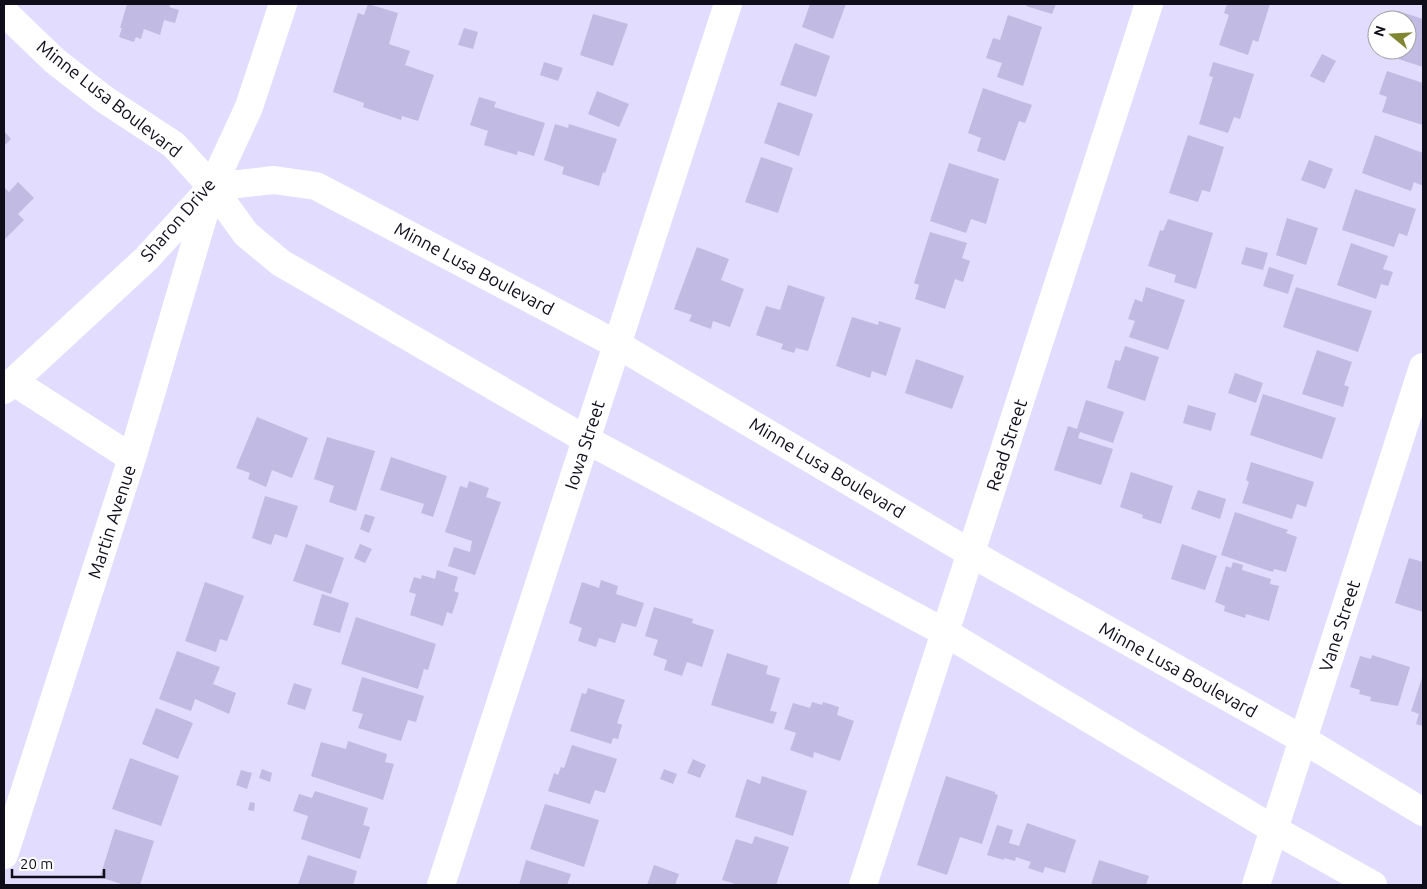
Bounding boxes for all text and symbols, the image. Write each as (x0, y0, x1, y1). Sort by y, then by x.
north arrow (1367, 10, 1417, 60)
text: N (1370, 24, 1389, 38)
street label: Minne Lusa Boulevard (34, 36, 186, 161)
street label: Sharon Drive (136, 174, 219, 265)
street label: Minne Lusa Boulevard (391, 218, 558, 319)
street label: Read Street (982, 396, 1030, 493)
street label: Iowa Street (560, 398, 608, 492)
street label: Minne Lusa Boulevard (746, 413, 909, 521)
street label: Martin Avenue (83, 462, 139, 581)
street label: Vane Street (1315, 577, 1363, 674)
street label: Minne Lusa Boulevard (1096, 617, 1261, 721)
scale bar (12, 846, 105, 878)
text: 20 m (20, 855, 53, 872)

